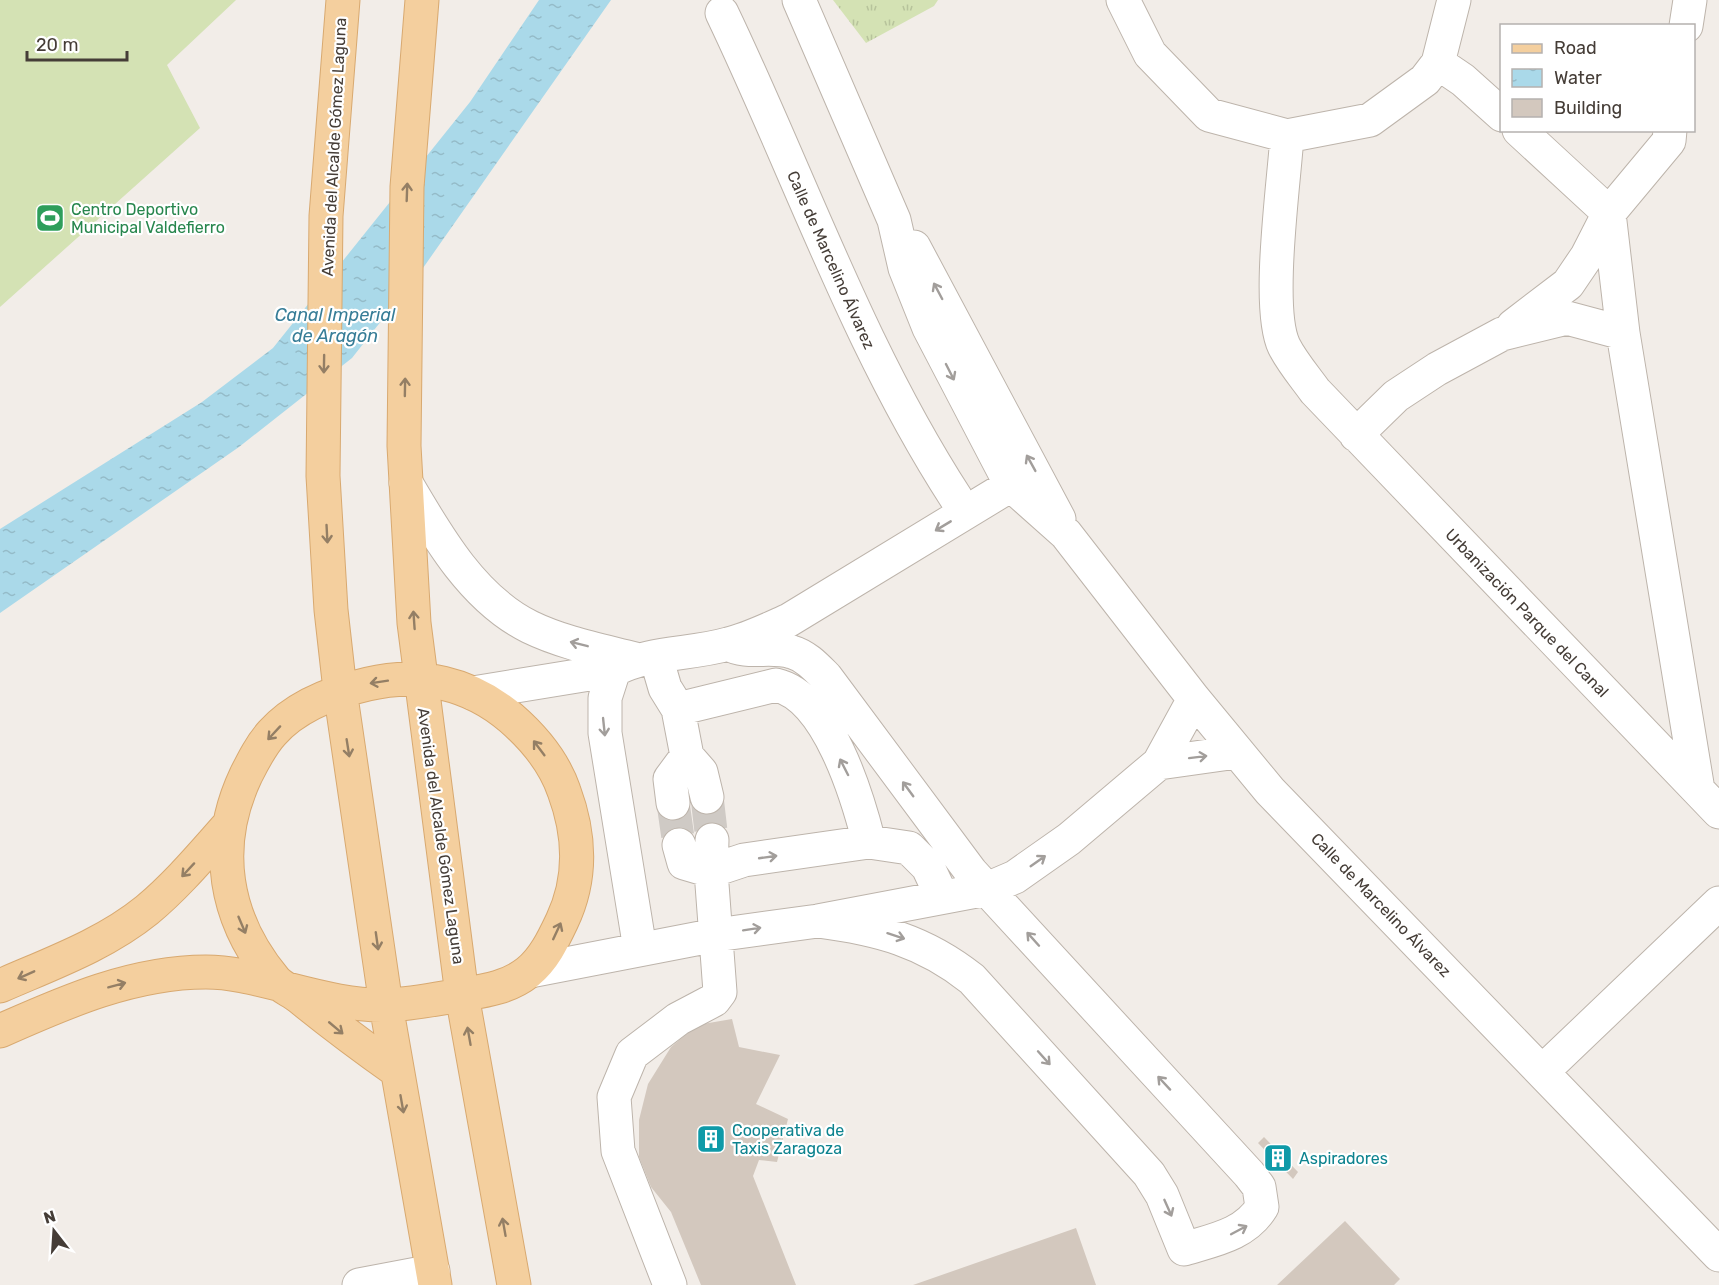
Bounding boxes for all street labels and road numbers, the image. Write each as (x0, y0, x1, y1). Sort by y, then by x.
street label: Avenida del Alcalde Gómez Laguna (318, 17, 350, 277)
street label: Calle de Marcelino Álvarez (783, 168, 879, 352)
street label: Urbanización Parque del Canal (1441, 525, 1613, 701)
street label: Avenida del Alcalde Gómez Laguna (414, 706, 468, 966)
street label: Calle de Marcelino Álvarez (1307, 829, 1455, 981)

